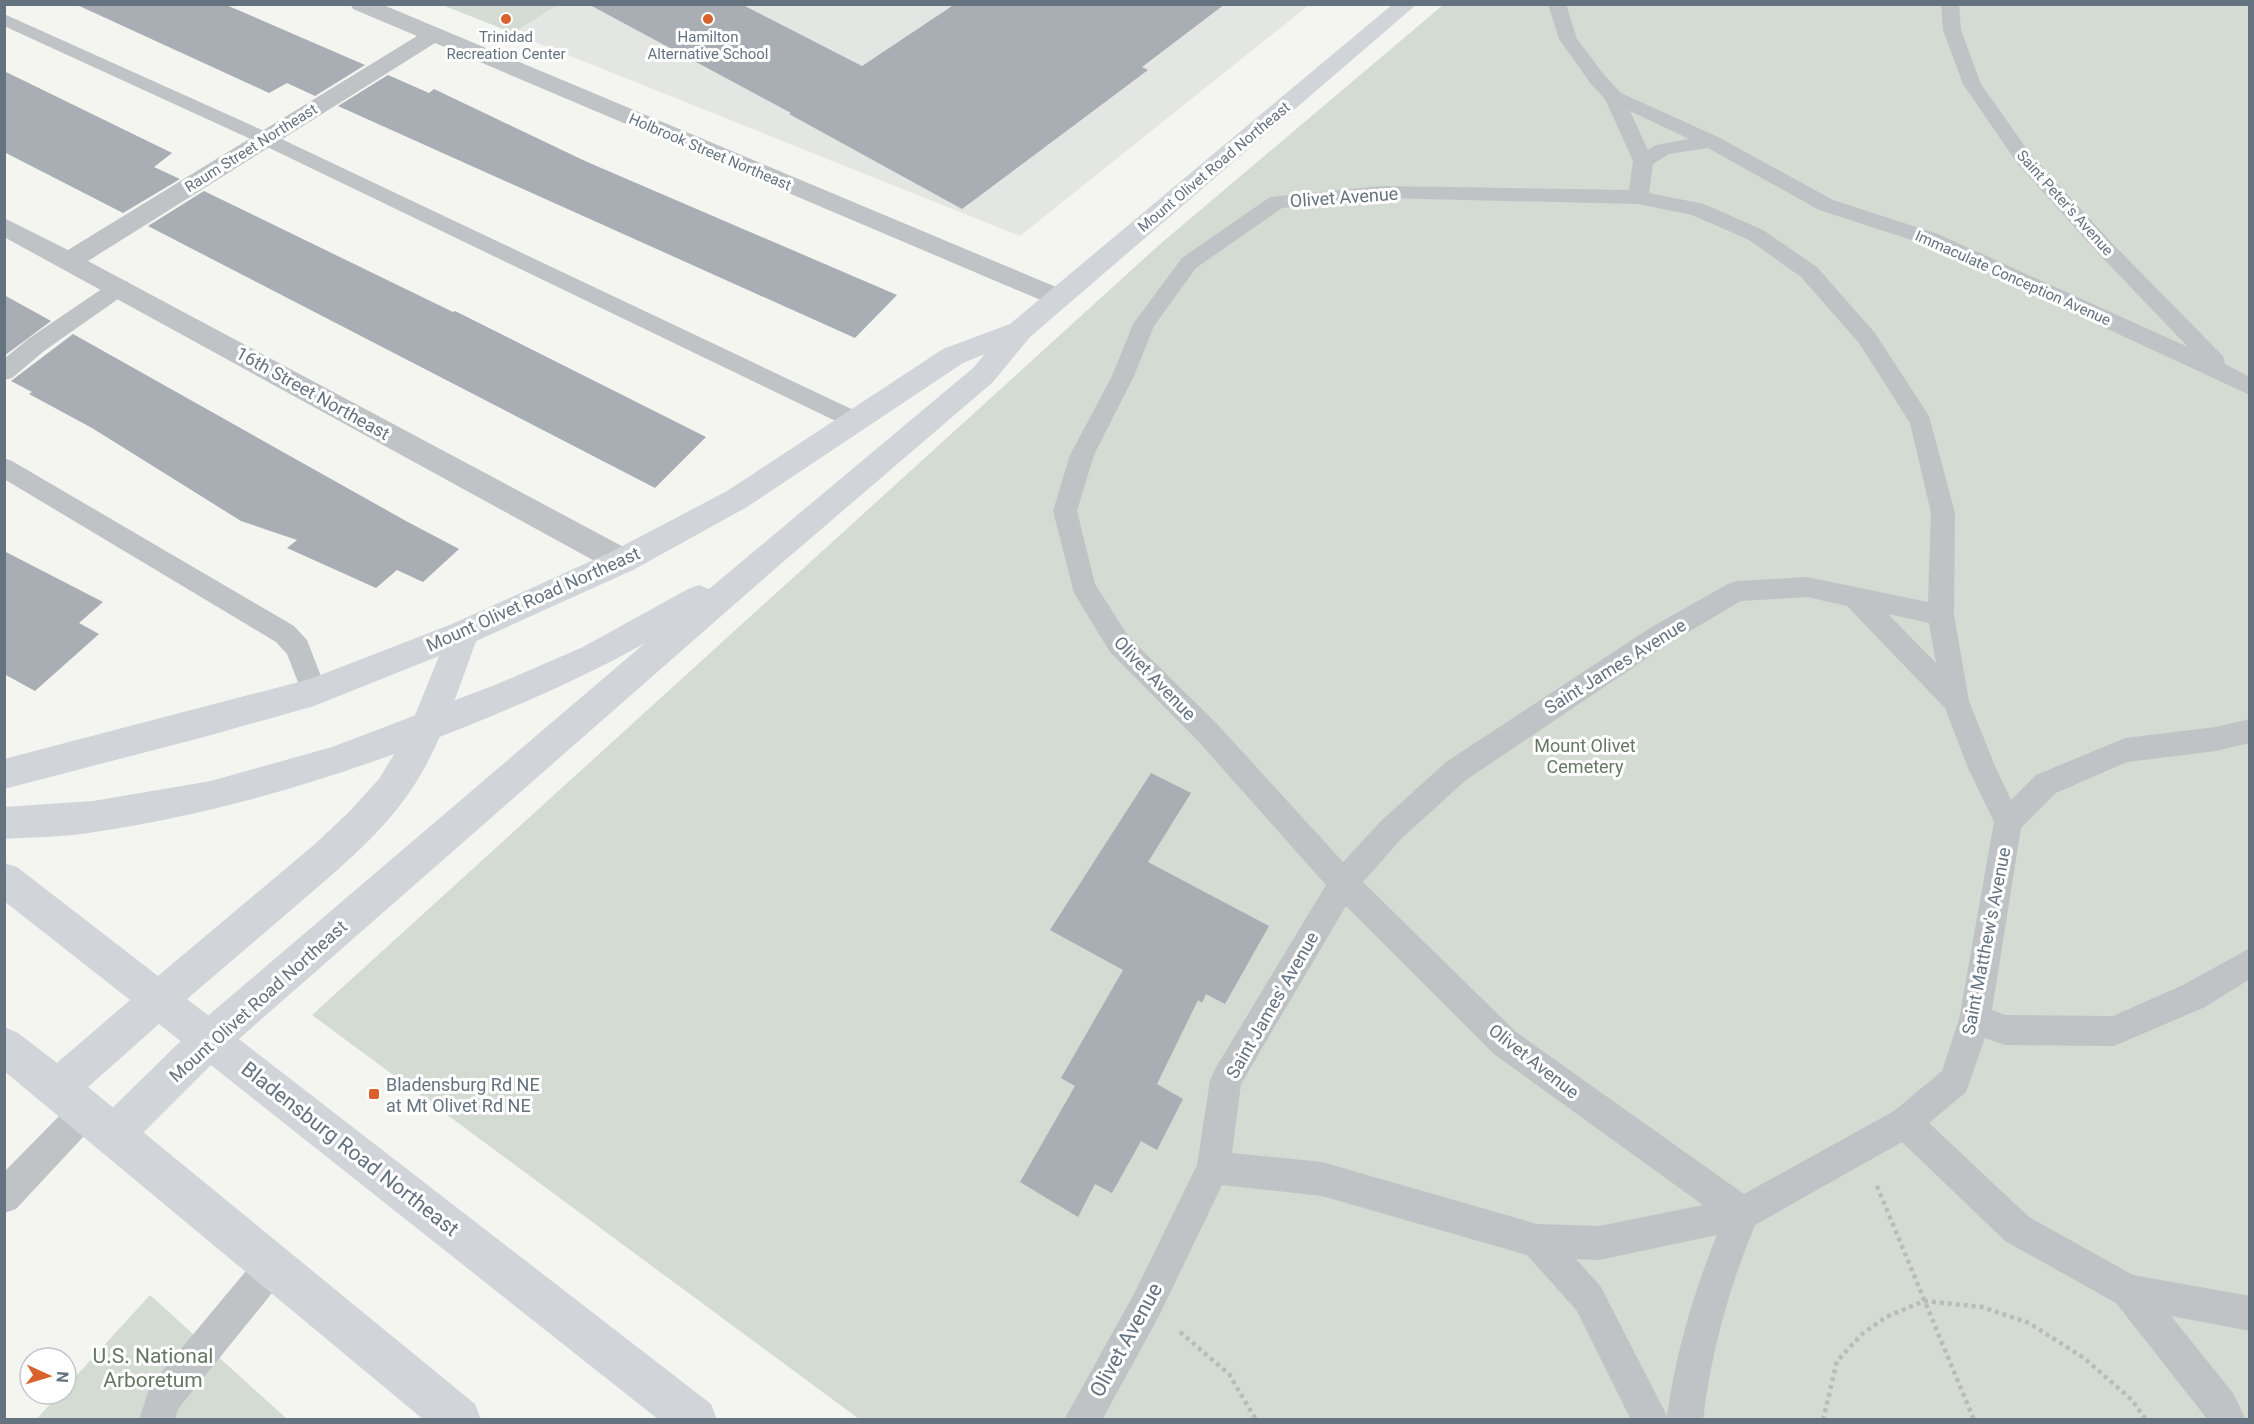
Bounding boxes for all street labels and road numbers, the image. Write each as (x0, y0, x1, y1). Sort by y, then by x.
street label: Mount Olivet Road Northeast (1134, 98, 1294, 236)
street label: Raum Street Northeast (182, 100, 320, 196)
street label: Holbrook Street Northeast (626, 110, 794, 194)
street label: Saint Peter's Avenue (2013, 147, 2117, 259)
street label: Olivet Avenue (1289, 183, 1399, 211)
street label: Immaculate Conception Avenue (1912, 227, 2114, 329)
street label: 16th Street Northeast (233, 342, 394, 444)
street label: Mount Olivet Road Northeast (423, 542, 643, 656)
street label: Saint James Avenue (1540, 614, 1690, 718)
street label: Olivet Avenue (1110, 632, 1200, 724)
street label: Saint Matthew's Avenue (1958, 846, 2014, 1036)
street label: Mount Olivet Road Northeast (165, 916, 351, 1086)
street label: Saint James' Avenue (1221, 928, 1323, 1082)
street label: Olivet Avenue (1485, 1019, 1583, 1103)
street label: Bladensburg Road Northeast (237, 1057, 463, 1241)
street label: Olivet Avenue (1085, 1279, 1167, 1401)

